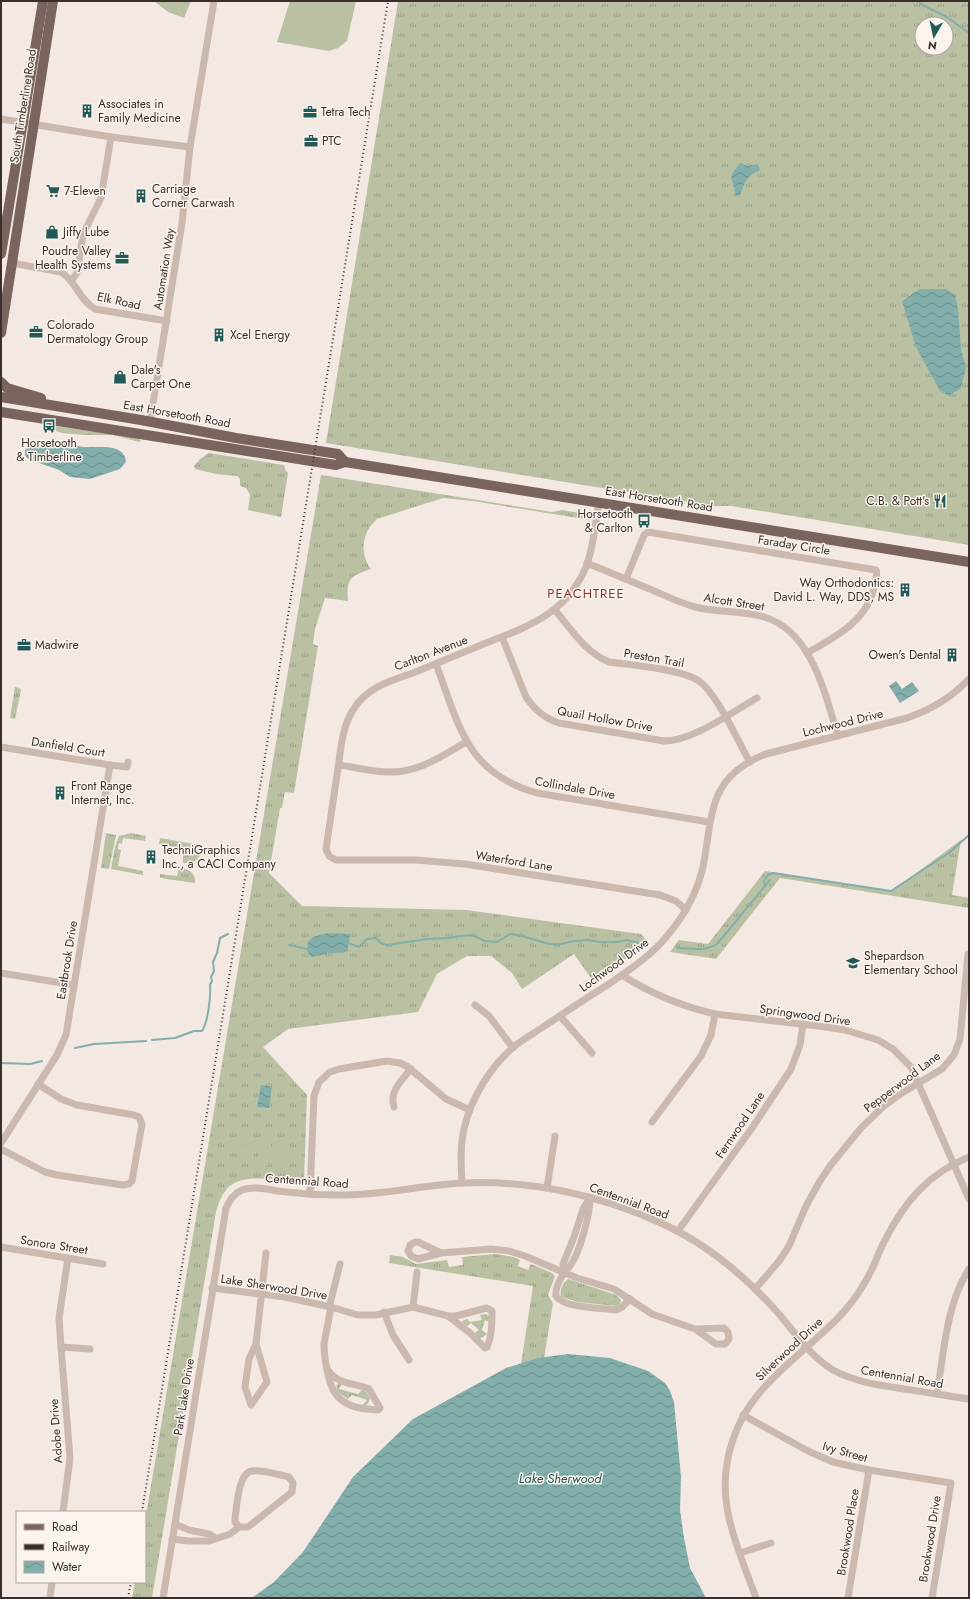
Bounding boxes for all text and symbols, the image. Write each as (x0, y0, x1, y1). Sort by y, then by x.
north arrow (914, 16, 954, 56)
text: N (927, 37, 938, 54)
street label: South Timberline Road (5, 48, 41, 164)
place label: Associates in Family Medicine (98, 95, 181, 127)
building icon: Associates in Family Medicine (79, 103, 95, 119)
place label: Tetra Tech (321, 103, 371, 121)
office icon: Tetra Tech (302, 104, 318, 120)
place label: PTC (322, 132, 341, 150)
office icon: PTC (303, 133, 319, 149)
place label: Carriage Corner Carwash (152, 180, 235, 212)
place label: 7-Eleven (64, 182, 106, 200)
supermarket icon: 7-Eleven (45, 183, 61, 199)
building icon: Carriage Corner Carwash (133, 188, 149, 204)
place label: Jiffy Lube (61, 223, 109, 241)
shop icon: Jiffy Lube (44, 224, 60, 240)
street label: Automation Way (149, 226, 179, 311)
place label: Poudre Valley Health Systems (35, 242, 112, 274)
office icon: Poudre Valley Health Systems (114, 250, 130, 266)
street label: Elk Road (96, 288, 142, 314)
place label: Colorado Dermatology Group (47, 316, 148, 348)
office icon: Colorado Dermatology Group (28, 324, 44, 340)
place label: Xcel Energy (230, 326, 290, 344)
building icon: Xcel Energy (211, 327, 227, 343)
place label: Dale's Carpet One (131, 361, 191, 393)
shop icon: Dale's Carpet One (112, 369, 128, 385)
street label: East Horsetooth Road (122, 396, 232, 432)
bus stop icon: Horsetooth & Timberline (41, 418, 57, 434)
place label: Horsetooth & Timberline (16, 434, 82, 466)
street label: East Horsetooth Road (604, 482, 714, 516)
place label: C.B. & Pott's (866, 492, 929, 510)
restaurant icon: C.B. & Pott's (932, 493, 948, 509)
place label: Horsetooth & Carlton (578, 505, 633, 537)
bus stop icon: Horsetooth & Carlton (636, 513, 652, 529)
street label: Faraday Circle (757, 530, 831, 560)
place label: Way Orthodontics: David L. Way, DDS, MS (774, 574, 894, 606)
building icon: Way Orthodontics: David L. Way, DDS, MS (897, 582, 913, 598)
district label: PEACHTREE (547, 584, 625, 603)
street label: Alcott Street (702, 588, 766, 616)
street label: Carlton Avenue (392, 631, 470, 675)
place label: Madwire (35, 636, 79, 654)
office icon: Madwire (16, 637, 32, 653)
street label: Preston Trail (622, 644, 686, 672)
place label: Owen's Dental (869, 646, 941, 664)
building icon: Owen's Dental (944, 647, 960, 663)
street label: Quail Hollow Drive (556, 702, 654, 736)
street label: Lochwood Drive (801, 704, 885, 742)
street label: Danfield Court (30, 732, 106, 762)
street label: Collindale Drive (533, 772, 617, 804)
place label: Front Range Internet, Inc. (71, 777, 135, 809)
building icon: Front Range Internet, Inc. (52, 785, 68, 801)
place label: TechniGraphics Inc., a CACI Company (162, 841, 277, 873)
street label: Waterford Lane (474, 846, 554, 876)
building icon: TechniGraphics Inc., a CACI Company (143, 849, 159, 865)
street label: Eastbrook Drive (52, 919, 82, 1001)
street label: Lochwood Drive (575, 934, 653, 996)
place label: Shepardson Elementary School (864, 947, 958, 979)
school or university icon: Shepardson Elementary School (845, 955, 861, 971)
street label: Springwood Drive (758, 1000, 852, 1030)
street label: Pepperwood Lane (860, 1047, 944, 1117)
street label: Fernwood Lane (711, 1088, 769, 1162)
street label: Centennial Road (265, 1169, 349, 1193)
street label: Centennial Road (587, 1178, 671, 1224)
street label: Sonora Street (19, 1231, 89, 1259)
street label: Lake Sherwood Drive (219, 1270, 329, 1304)
street label: Silverwood Drive (751, 1313, 827, 1385)
street label: Park Lake Drive (169, 1357, 199, 1437)
street label: Centennial Road (859, 1361, 945, 1393)
street label: Adobe Drive (45, 1398, 67, 1464)
street label: Ivy Street (820, 1437, 870, 1467)
water label: Lake Sherwood (519, 1469, 602, 1488)
street label: Brookwood Place (832, 1487, 864, 1577)
street label: Brookwood Drive (914, 1494, 946, 1584)
legend (16, 1511, 146, 1583)
text: Road (52, 1518, 78, 1536)
text: Railway (52, 1538, 90, 1556)
text: Water (52, 1558, 83, 1576)

